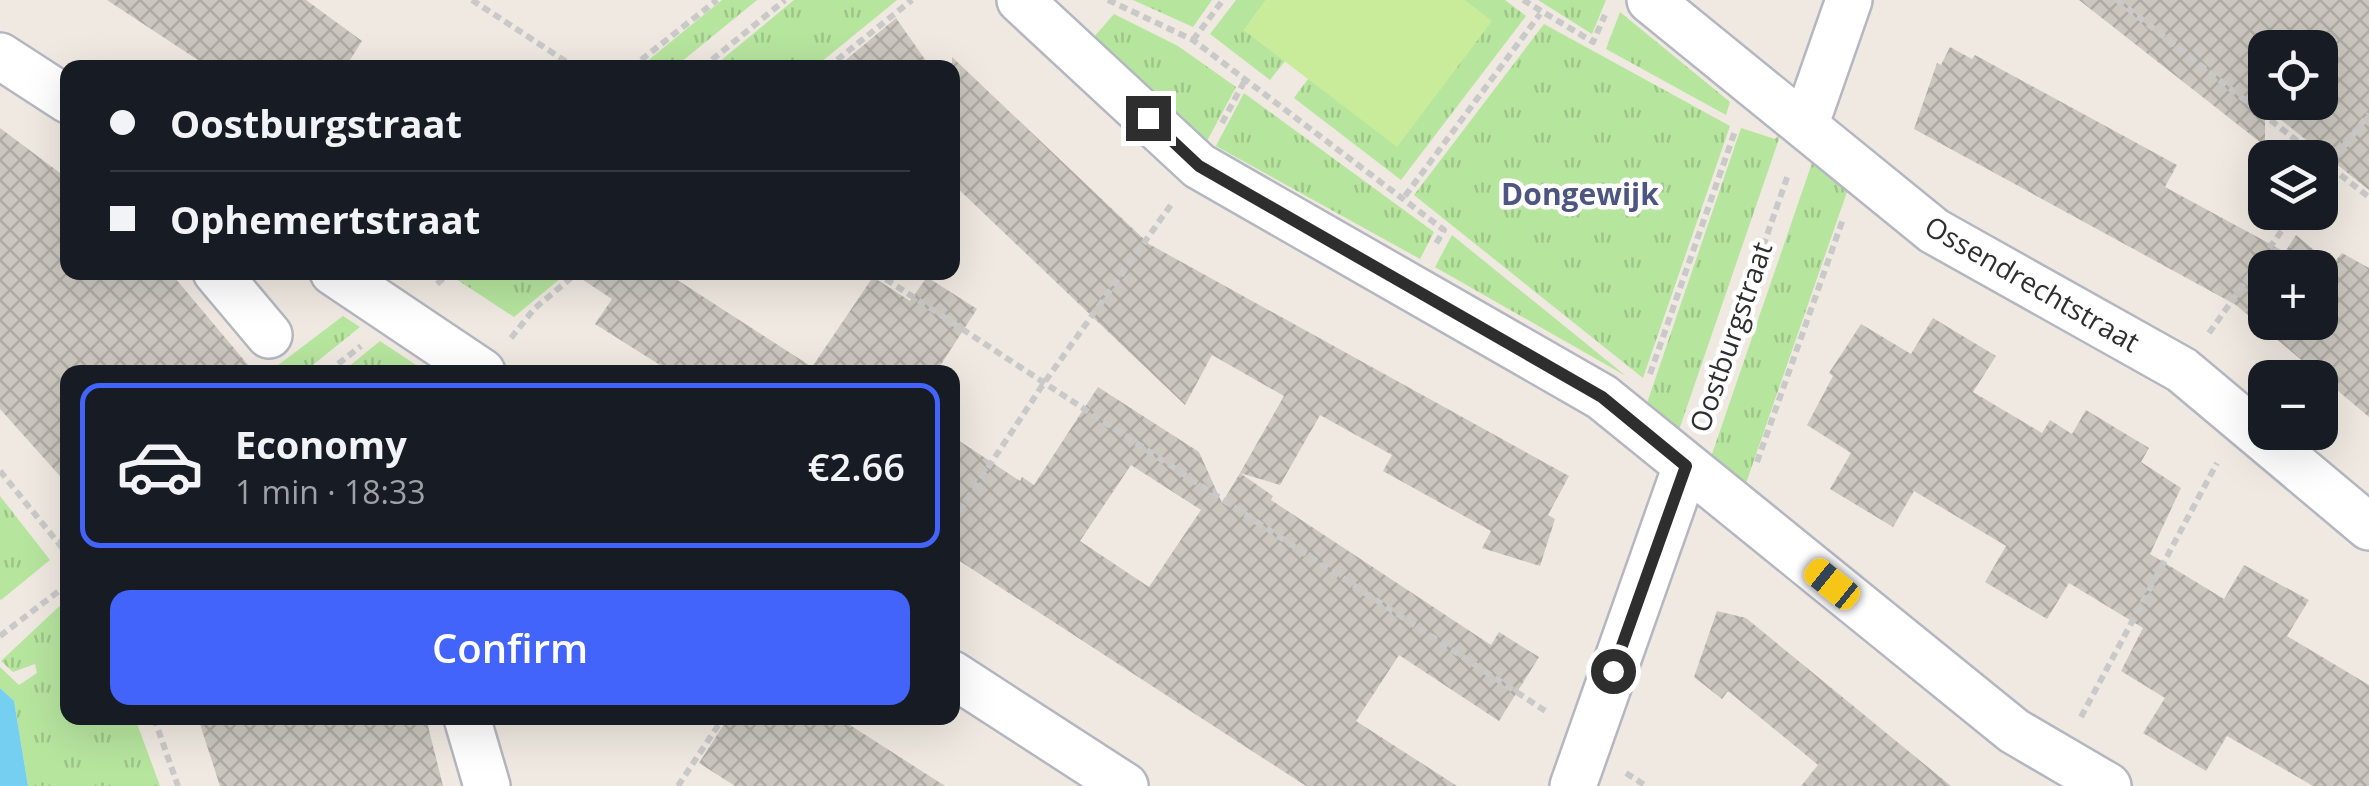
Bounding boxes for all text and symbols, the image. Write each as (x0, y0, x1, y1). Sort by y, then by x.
map controls (2248, 30, 2338, 450)
button: locate (2248, 30, 2338, 120)
route end (1126, 96, 1171, 141)
text: Oostburgstraat (170, 97, 462, 149)
button: layers (2248, 140, 2338, 230)
district label: Dongewijk (1501, 173, 1659, 214)
text: Ophemertstraat (170, 193, 480, 245)
street label: Ossendrechtstraat (1918, 206, 2147, 360)
street label: Oostburgstraat (1680, 237, 1780, 437)
button: + (2248, 250, 2338, 340)
button: − (2248, 360, 2338, 450)
text: Economy (235, 418, 407, 470)
icon: car (115, 421, 205, 511)
text: €2.66 (808, 440, 905, 492)
text: 1 min · 18:33 (235, 470, 426, 513)
car (1799, 553, 1865, 615)
button: Confirm (110, 590, 910, 705)
route start (1591, 649, 1636, 694)

